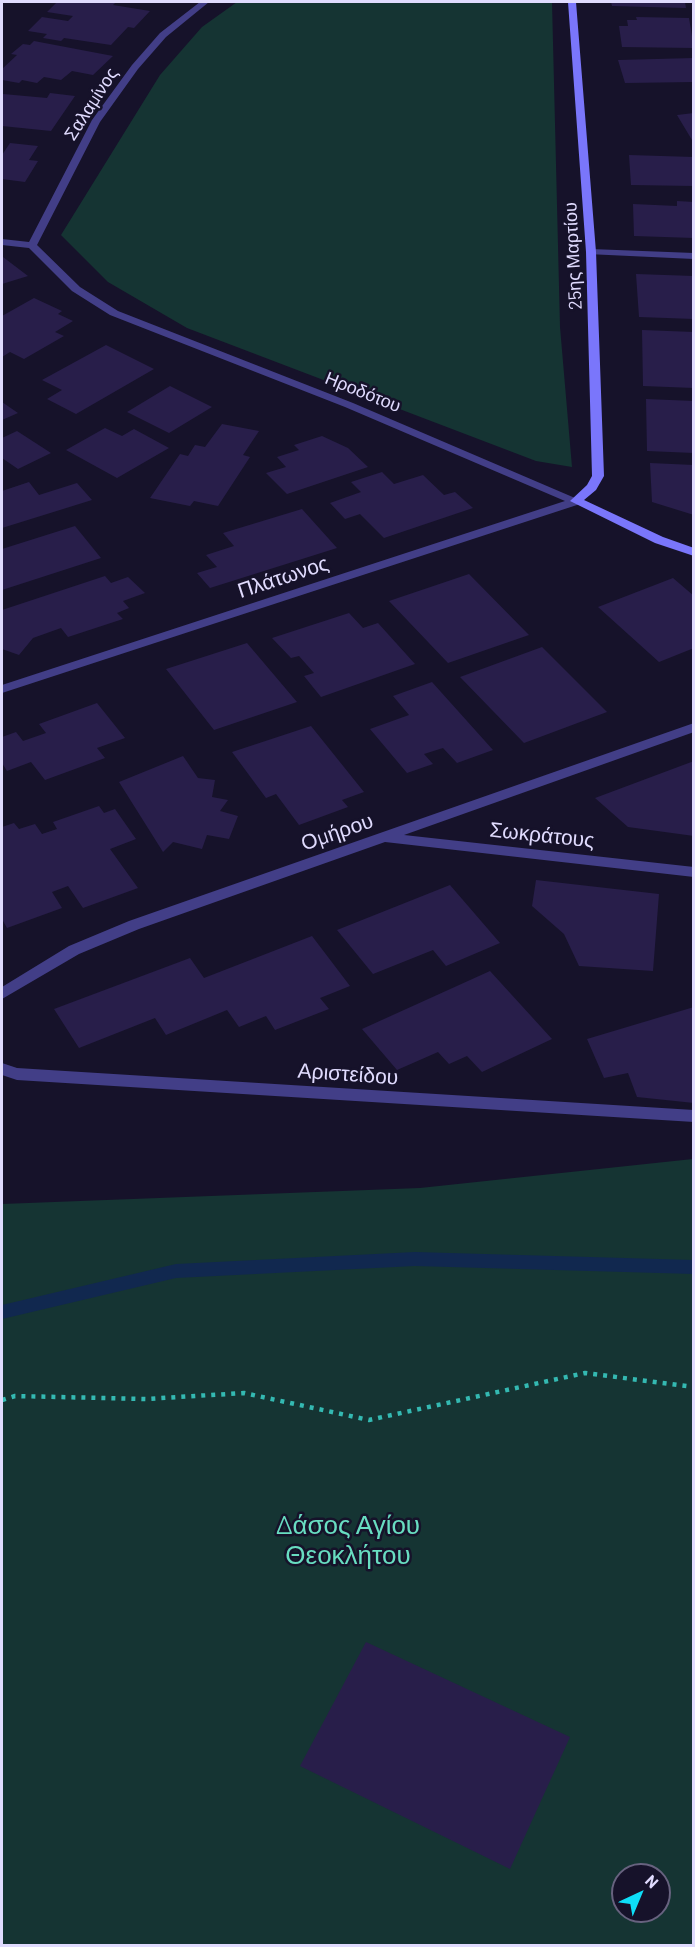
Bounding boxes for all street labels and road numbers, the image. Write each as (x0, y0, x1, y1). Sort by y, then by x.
street label: Σαλαμίνος (60, 64, 122, 144)
street label: 25ης Μαρτίου (559, 202, 587, 310)
street label: Ηροδότου (322, 367, 404, 417)
street label: Πλάτωνος (234, 550, 332, 604)
street label: Ομήρου (298, 808, 376, 856)
street label: Σωκράτους (488, 817, 596, 853)
street label: Αριστείδου (297, 1058, 399, 1090)

